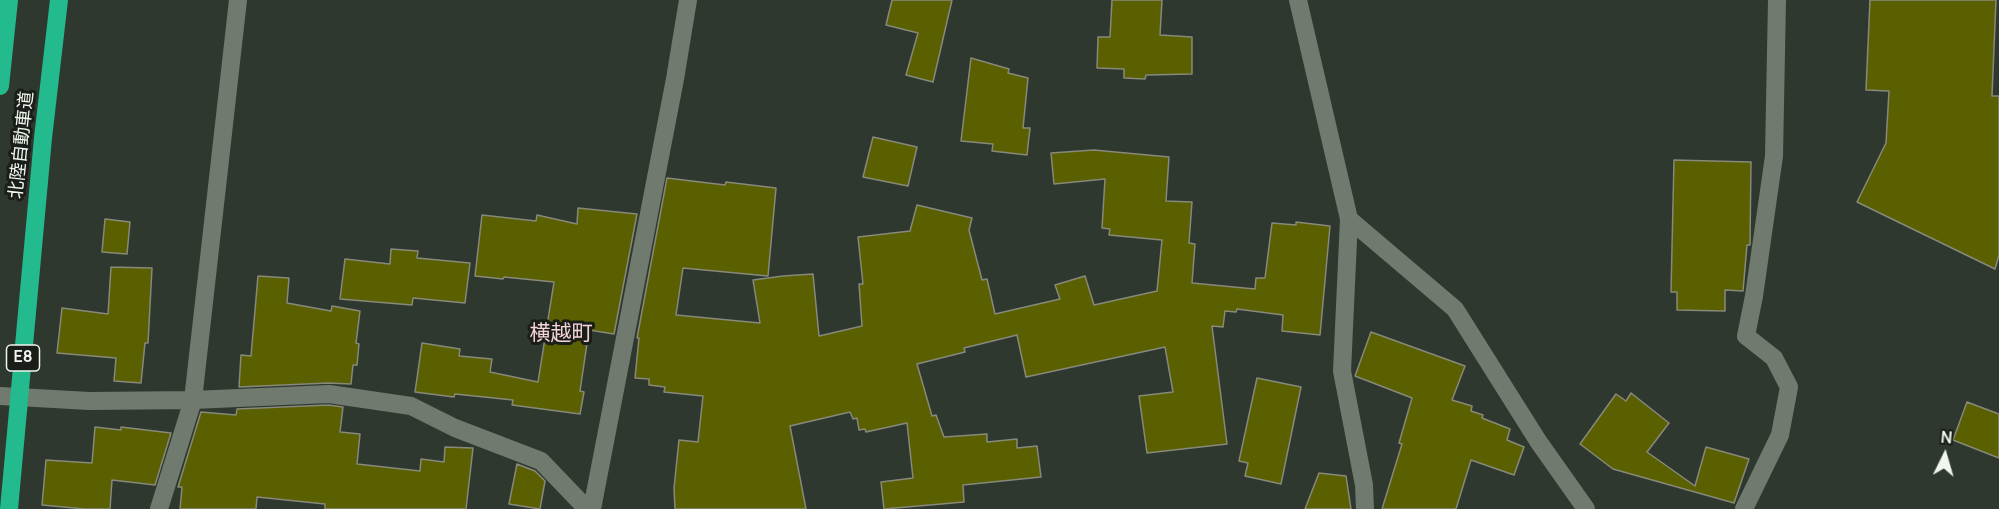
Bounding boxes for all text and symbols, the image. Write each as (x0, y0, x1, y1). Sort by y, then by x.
street label: 北陸自動車道 (6, 90, 38, 200)
district label: 横越町 (530, 321, 592, 347)
road number: E8 (7, 345, 40, 371)
north arrow (1915, 425, 1975, 485)
text: N (1940, 426, 1953, 449)

